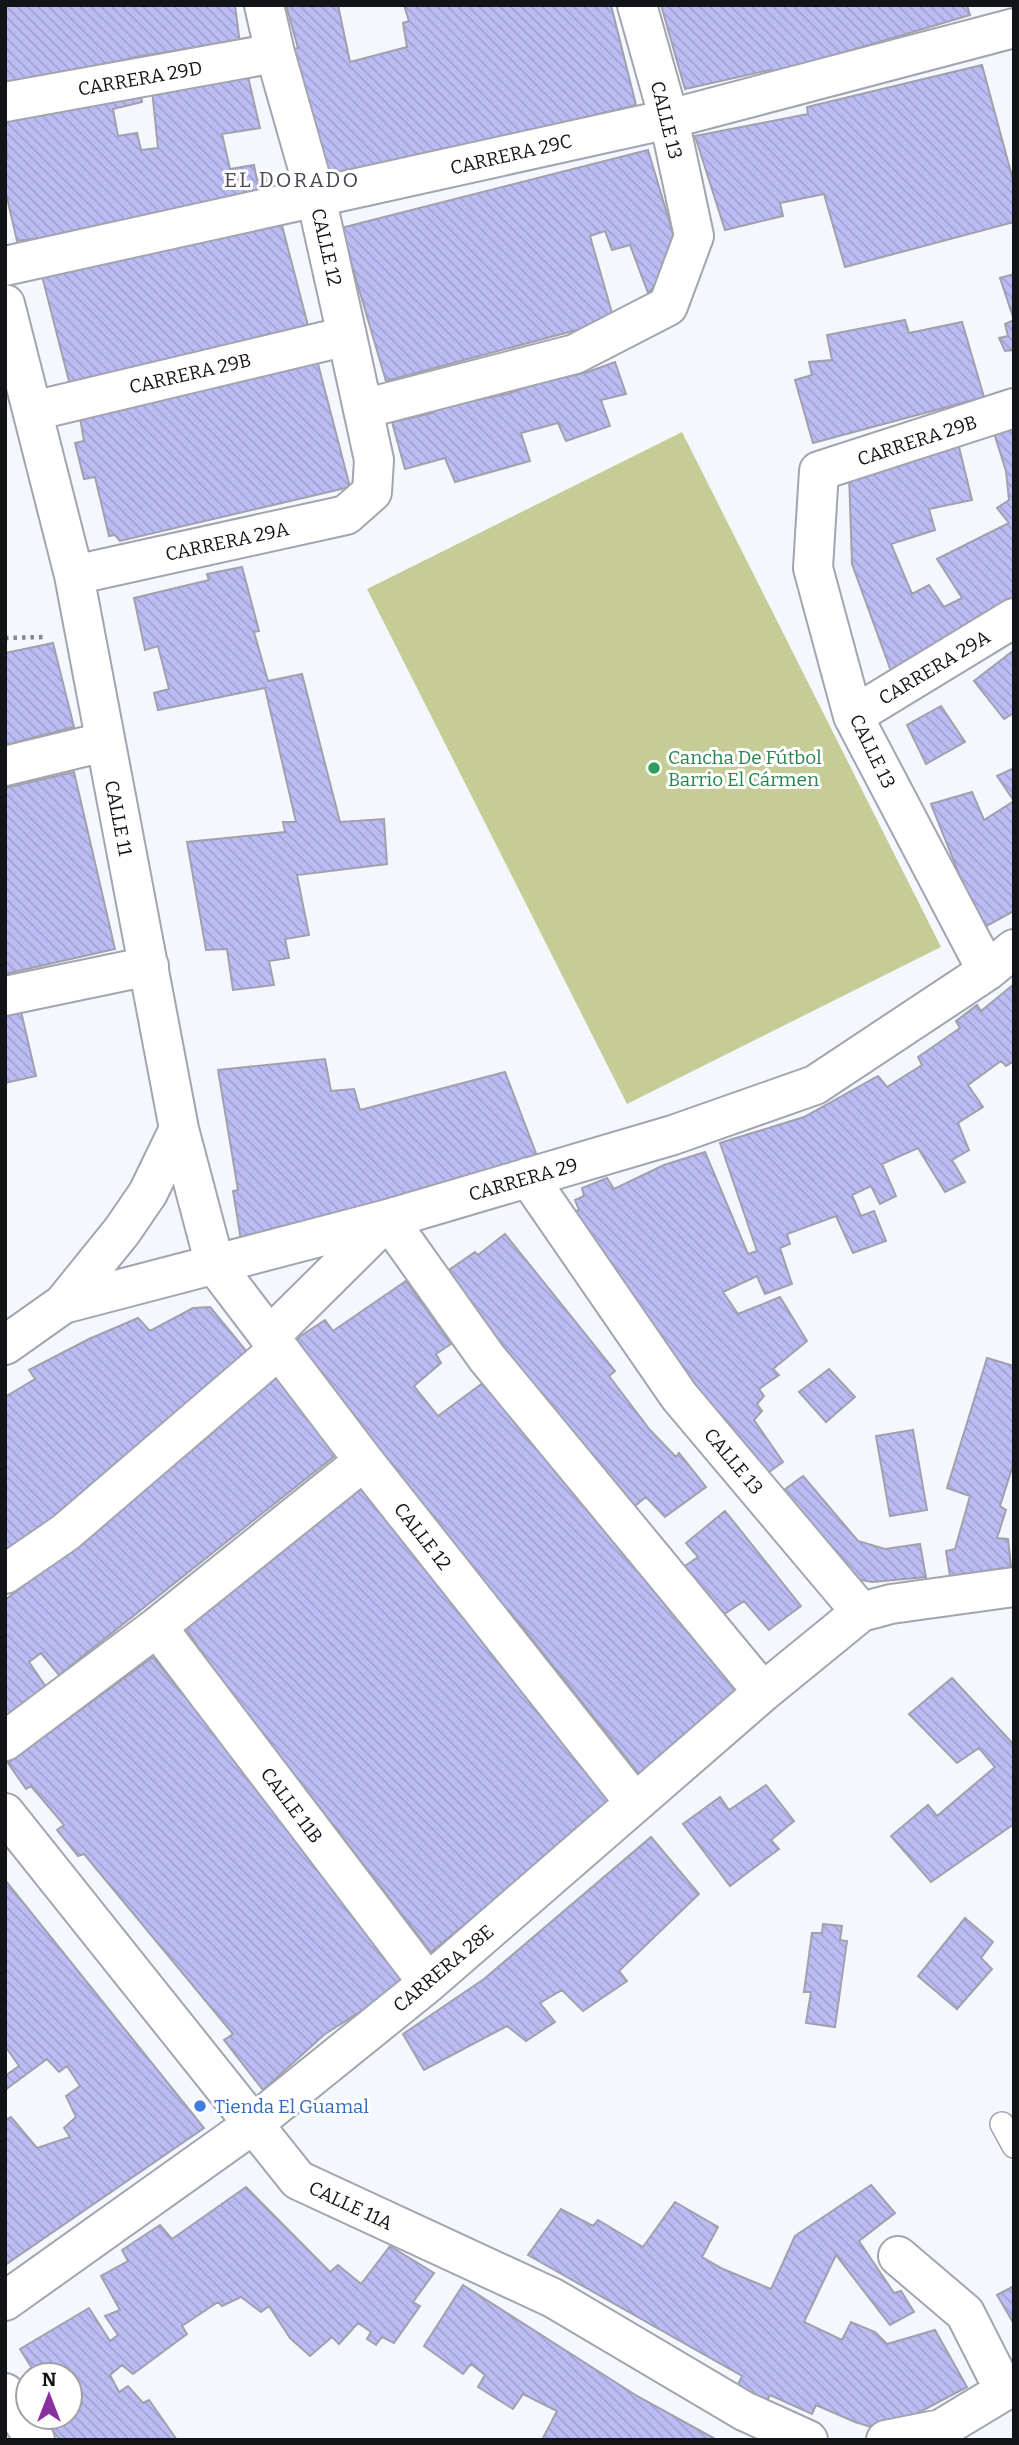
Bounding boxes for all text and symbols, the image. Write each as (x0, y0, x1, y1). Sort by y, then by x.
street label: CARRERA 29D (76, 56, 204, 101)
street label: CALLE 13 (646, 79, 687, 162)
street label: CARRERA 29C (448, 129, 574, 180)
district label: EL DORADO (224, 167, 360, 193)
street label: CALLE 12 (306, 206, 347, 288)
street label: CARRERA 29B (127, 348, 253, 399)
street label: CARRERA 29B (854, 410, 980, 471)
street label: CARRERA 29A (163, 517, 292, 566)
street label: CARRERA 29A (874, 625, 995, 710)
street label: CALLE 13 (845, 710, 900, 792)
place label: Cancha De Fútbol Barrio El Cármen (668, 746, 822, 791)
marker: Cancha De Fútbol Barrio El Cármen (646, 760, 662, 776)
street label: CALLE 11 (100, 778, 137, 858)
street label: CARRERA 29 (466, 1153, 580, 1206)
street label: CALLE 13 (699, 1423, 768, 1499)
street label: CALLE 12 (389, 1498, 456, 1575)
street label: CALLE 11B (256, 1763, 327, 1848)
street label: CARRERA 28E (389, 1920, 498, 2017)
place label: Tienda El Guamal (214, 2095, 369, 2118)
marker: Tienda El Guamal (192, 2098, 208, 2114)
street label: CALLE 11A (305, 2176, 397, 2235)
north arrow (14, 2361, 84, 2431)
text: N (42, 2368, 57, 2391)

